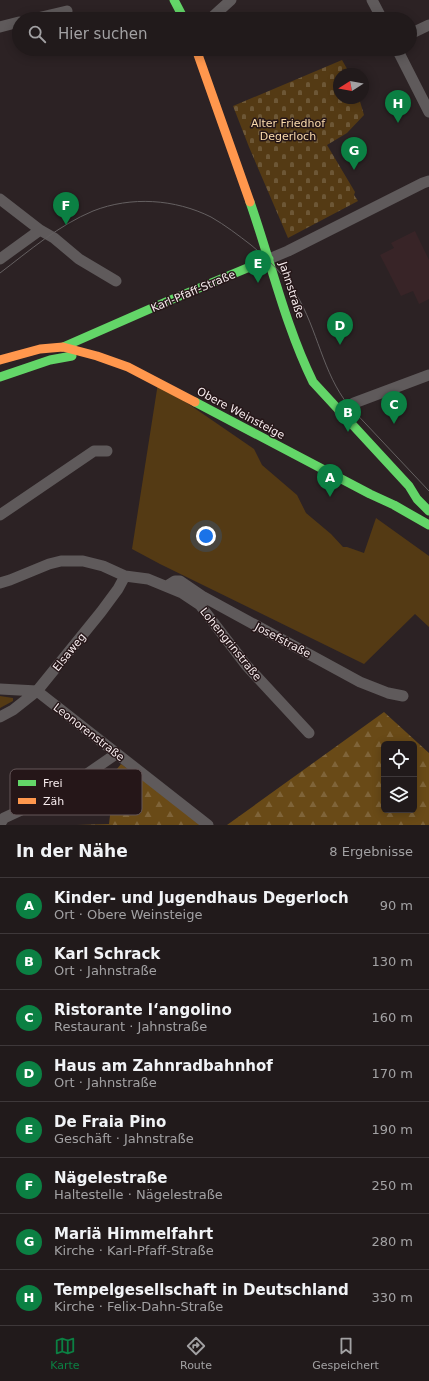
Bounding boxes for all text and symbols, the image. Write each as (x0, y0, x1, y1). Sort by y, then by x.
search box (12, 12, 417, 56)
icon: search (26, 23, 48, 45)
text: Hier suchen (58, 25, 147, 43)
north arrow (333, 68, 369, 104)
pin: H (385, 90, 411, 123)
park label: Alter Friedhof Degerloch (251, 117, 326, 143)
pin: G (341, 137, 367, 170)
pin: F (53, 192, 79, 225)
pin: E (245, 250, 271, 283)
street label: Jahnstraße (276, 259, 307, 320)
street label: Karl-Pfaff-Straße (149, 268, 238, 315)
pin: D (327, 312, 353, 345)
street label: Obere Weinsteige (195, 385, 287, 442)
pin: C (381, 391, 407, 424)
pin: B (335, 399, 361, 432)
pin: A (317, 464, 343, 497)
your location (196, 526, 216, 546)
street label: Lohengrinstraße (197, 605, 264, 684)
street label: Josefstraße (252, 620, 313, 661)
street label: Elsaweg (50, 631, 89, 674)
street label: Leonorenstraße (51, 701, 127, 764)
map controls (381, 741, 417, 813)
button: locate (381, 741, 417, 777)
legend (10, 769, 142, 815)
text: Frei (43, 777, 63, 790)
button: layers (381, 777, 417, 813)
text: Zäh (43, 795, 64, 808)
text: In der Nähe (16, 841, 128, 861)
text: 8 Ergebnisse (329, 844, 413, 859)
text: Kinder- und Jugendhaus Degerloch (54, 889, 349, 907)
text: A (24, 898, 34, 913)
text: 90 m (380, 898, 413, 913)
text: Ort · Obere Weinsteige (54, 907, 202, 922)
text: Karl Schrack (54, 945, 160, 963)
text: B (24, 954, 34, 969)
text: 130 m (371, 954, 413, 969)
text: Ort · Jahnstraße (54, 963, 157, 978)
text: Ristorante l‘angolino (54, 1001, 232, 1019)
text: C (24, 1010, 34, 1025)
text: 160 m (371, 1010, 413, 1025)
text: Restaurant · Jahnstraße (54, 1019, 207, 1034)
text: Haus am Zahnradbahnhof (54, 1057, 273, 1075)
text: D (24, 1066, 34, 1081)
text: 170 m (371, 1066, 413, 1081)
text: Ort · Jahnstraße (54, 1075, 157, 1090)
text: De Fraia Pino (54, 1113, 166, 1131)
text: E (25, 1122, 33, 1137)
text: 190 m (371, 1122, 413, 1137)
text: Geschäft · Jahnstraße (54, 1131, 194, 1146)
text: Nägelestraße (54, 1169, 167, 1187)
text: F (25, 1178, 33, 1193)
text: 250 m (371, 1178, 413, 1193)
text: Haltestelle · Nägelestraße (54, 1187, 223, 1202)
text: Mariä Himmelfahrt (54, 1225, 213, 1243)
text: G (24, 1234, 34, 1249)
text: 280 m (371, 1234, 413, 1249)
text: Kirche · Karl-Pfaff-Straße (54, 1243, 214, 1258)
text: Tempelgesellschaft in Deutschland (54, 1281, 349, 1299)
text: H (24, 1290, 34, 1305)
text: 330 m (371, 1290, 413, 1305)
text: Kirche · Felix-Dahn-Straße (54, 1299, 223, 1314)
tab: Karte (50, 1335, 80, 1372)
tab: Route (180, 1335, 212, 1372)
tab: Gespeichert (312, 1335, 379, 1372)

